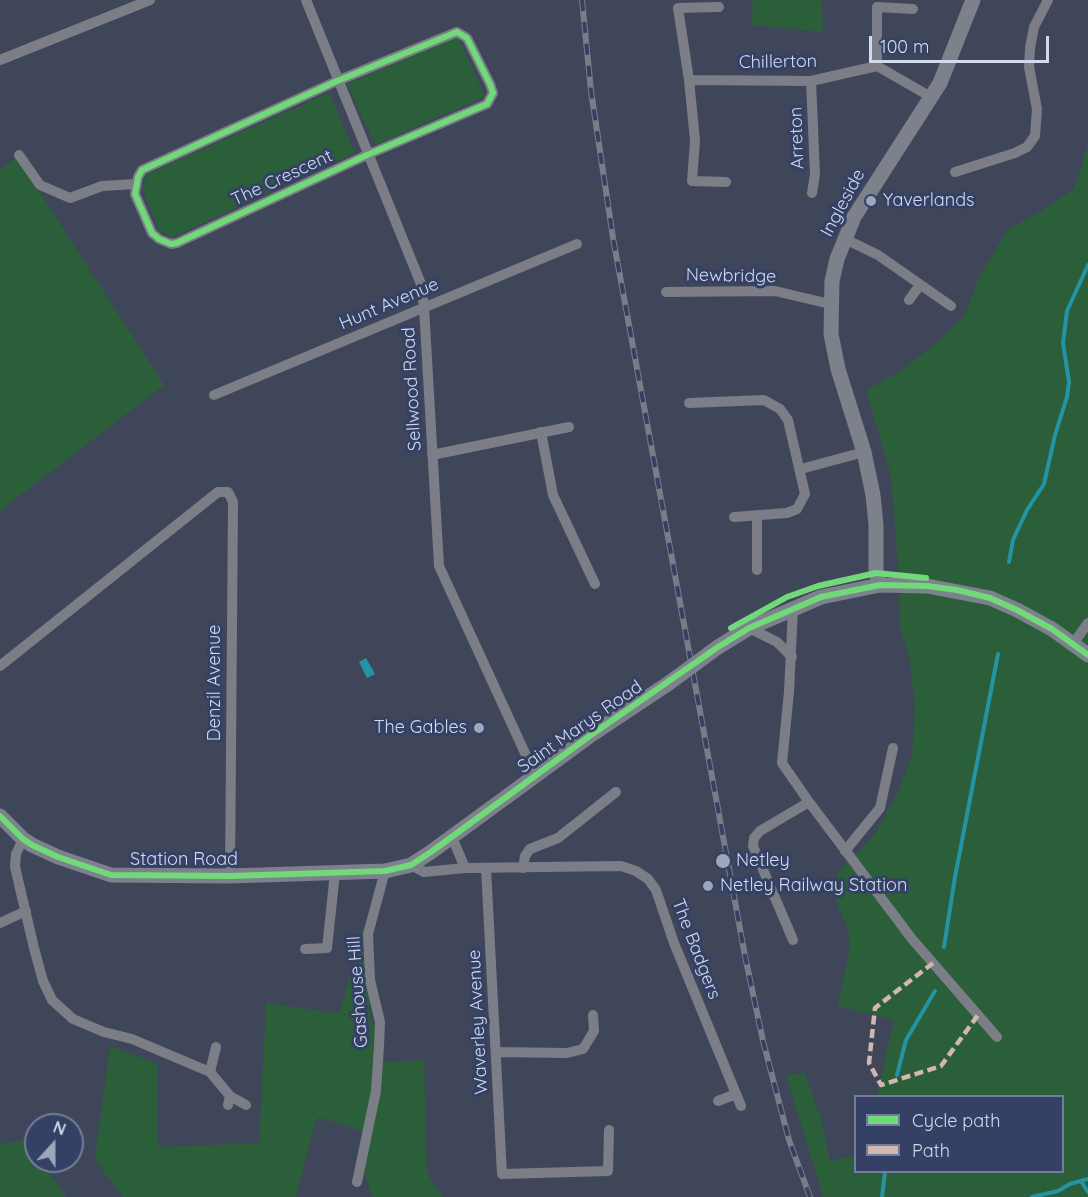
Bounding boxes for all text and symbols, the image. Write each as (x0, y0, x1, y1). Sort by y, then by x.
scale bar (872, 24, 1052, 62)
text: 100 m (880, 35, 929, 58)
street label: Chillerton (739, 51, 817, 73)
street label: Arreton (785, 106, 809, 170)
street label: The Crescent (228, 145, 336, 211)
street label: Ingleside (816, 165, 870, 241)
place label: Yaverlands (883, 190, 975, 212)
marker: Yaverlands (864, 194, 878, 208)
street label: Newbridge (686, 264, 776, 288)
street label: Hunt Avenue (336, 273, 442, 335)
street label: Sellwood Road (398, 326, 426, 452)
street label: Denzil Avenue (204, 625, 226, 741)
street label: Saint Marys Road (514, 676, 646, 778)
place label: The Gables (374, 717, 467, 739)
marker: The Gables (472, 721, 486, 735)
street label: Station Road (130, 849, 238, 871)
place label: Netley (736, 850, 790, 872)
marker: Netley (714, 852, 732, 870)
place label: Netley Railway Station (720, 875, 907, 897)
marker: Netley Railway Station (701, 879, 715, 893)
street label: The Badgers (667, 896, 725, 1002)
street label: Gashouse Hill (343, 935, 373, 1049)
street label: Waverley Avenue (463, 949, 493, 1095)
legend (854, 1095, 1064, 1173)
text: Cycle path (912, 1109, 1000, 1132)
north arrow (24, 1113, 84, 1173)
text: N (51, 1117, 69, 1140)
text: Path (912, 1139, 950, 1162)

